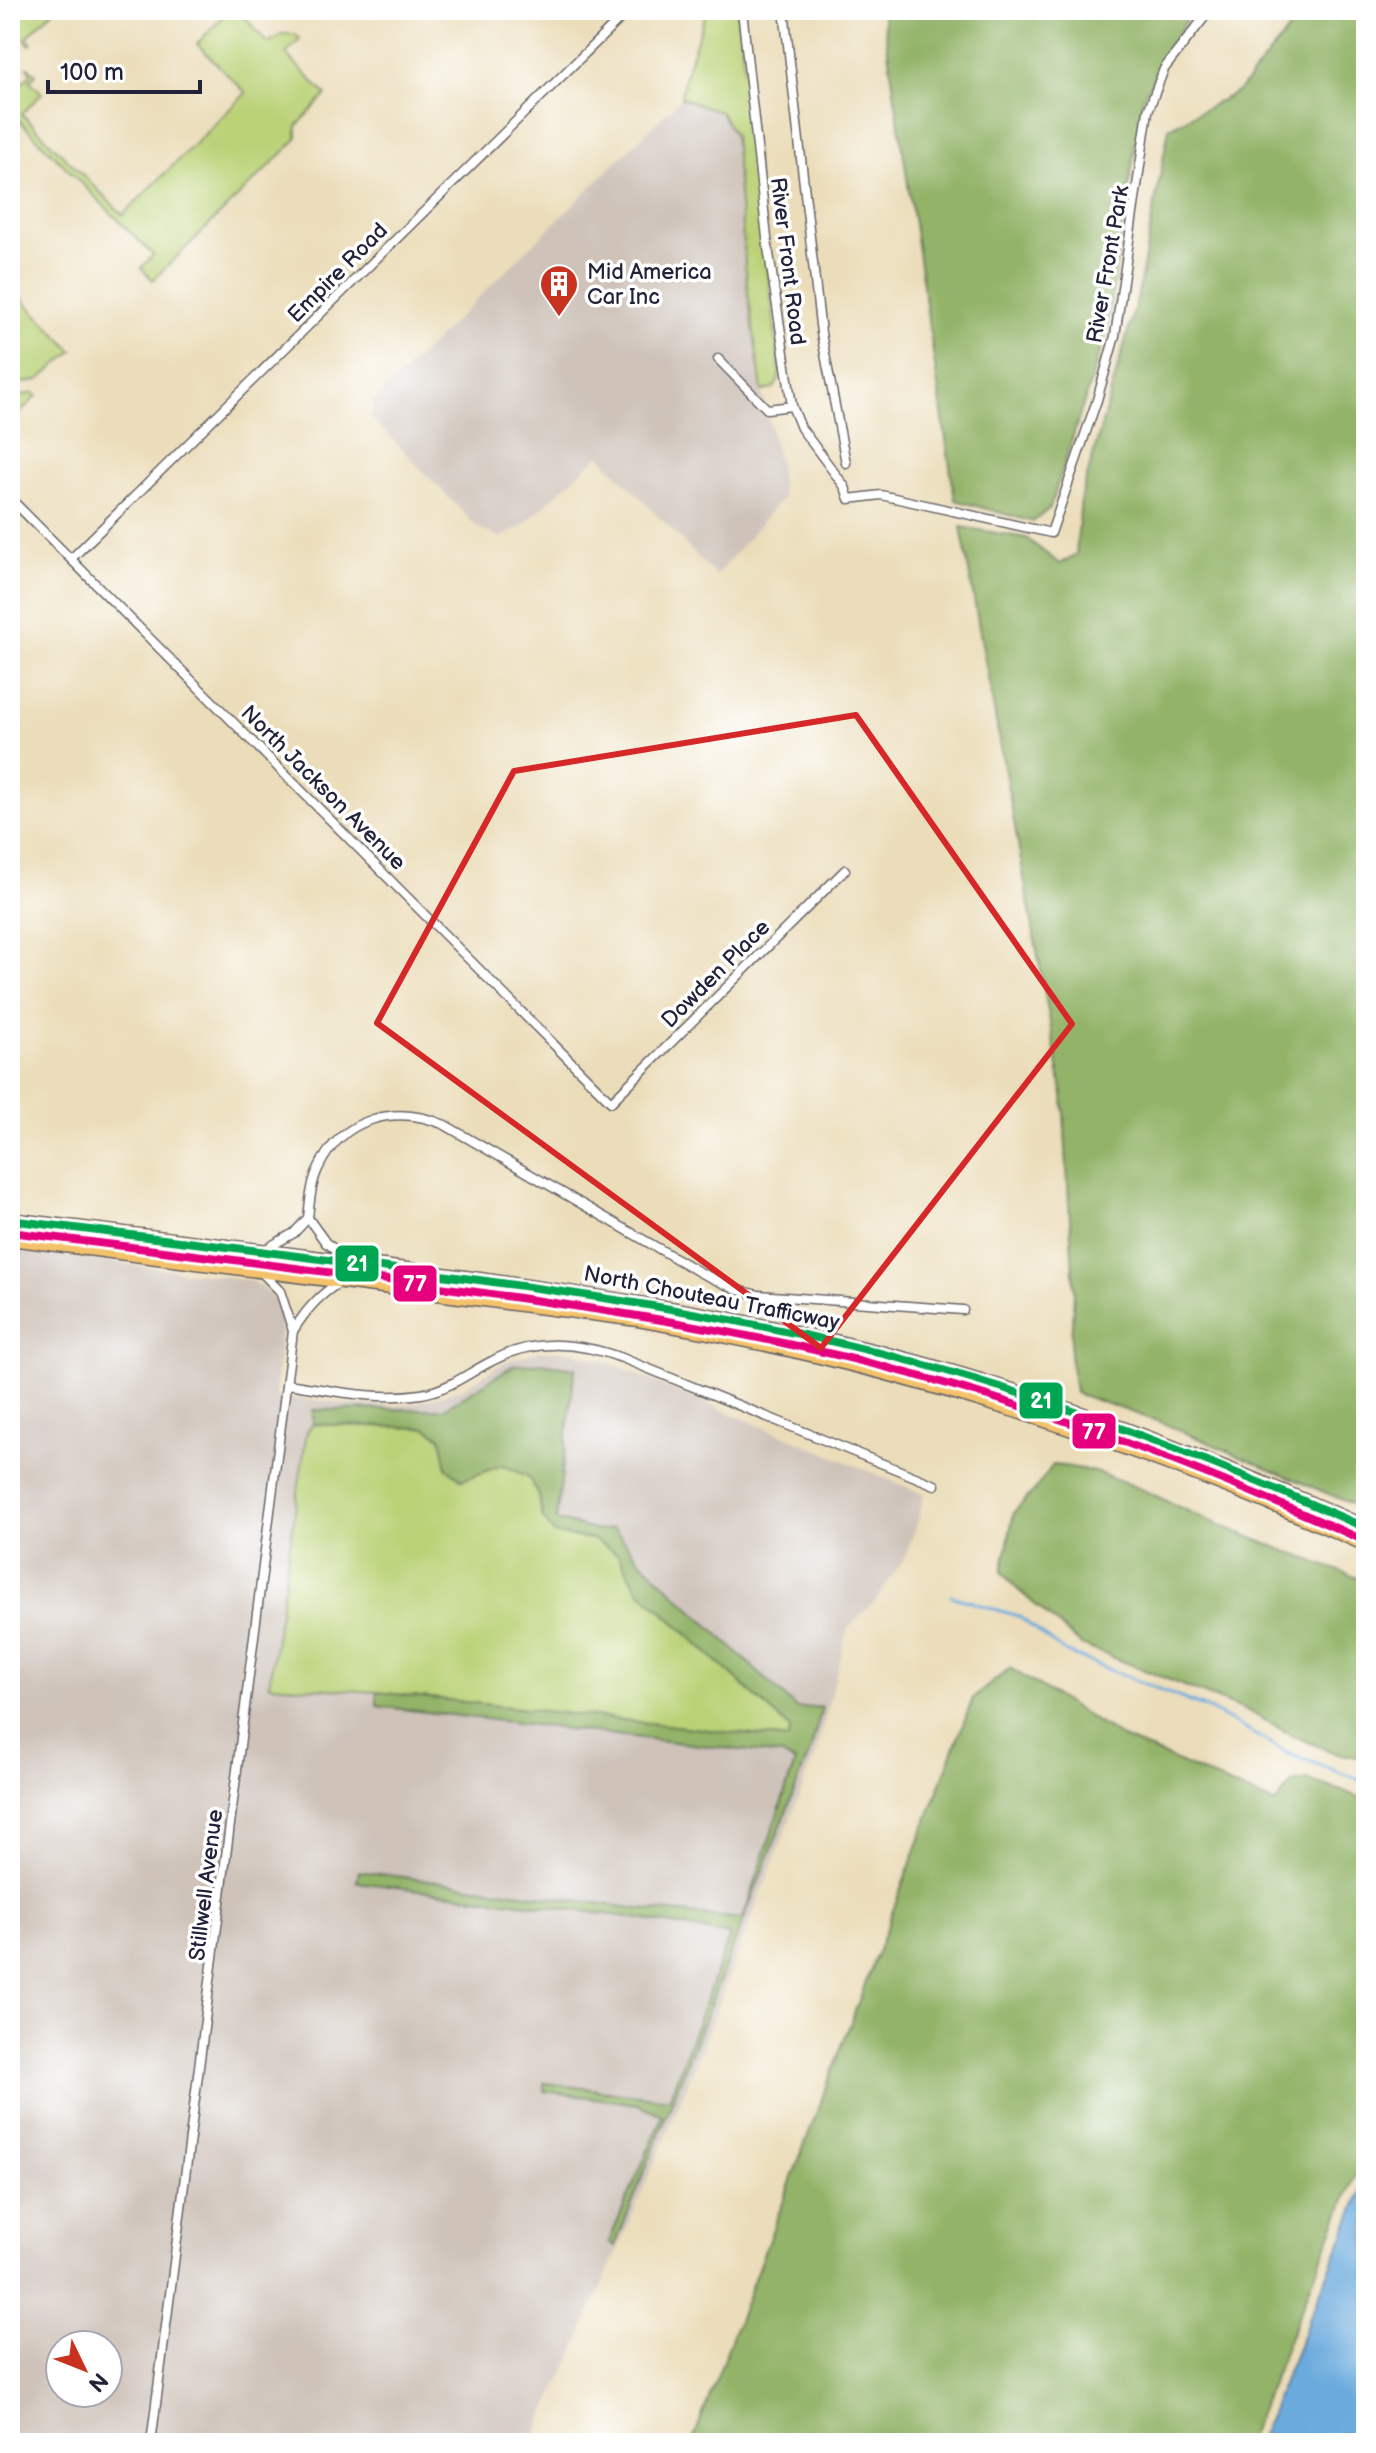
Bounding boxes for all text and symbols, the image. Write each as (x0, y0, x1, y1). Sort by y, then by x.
scale bar (48, 44, 200, 94)
text: 100 m (60, 58, 124, 87)
street label: River Front Road (764, 176, 811, 347)
street label: River Front Park (1081, 183, 1136, 345)
street label: Empire Road (282, 217, 394, 329)
place label: Mid America Car Inc (587, 259, 712, 311)
building icon: Mid America Car Inc (538, 263, 580, 318)
street label: North Jackson Avenue (235, 700, 411, 876)
street label: Dowden Place (656, 914, 776, 1034)
line badge: 21 (334, 1244, 380, 1283)
text: 21 (346, 1251, 368, 1278)
street label: North Chouteau Trafficway (582, 1260, 842, 1337)
line badge: 77 (392, 1264, 438, 1303)
text: 77 (403, 1271, 427, 1298)
line badge: 21 (1018, 1381, 1064, 1420)
text: 21 (1030, 1388, 1052, 1415)
line badge: 77 (1071, 1412, 1117, 1450)
text: 77 (1082, 1419, 1106, 1446)
street label: Stillwell Avenue (184, 1808, 229, 1962)
north arrow (44, 2329, 124, 2409)
text: N (82, 2366, 113, 2397)

